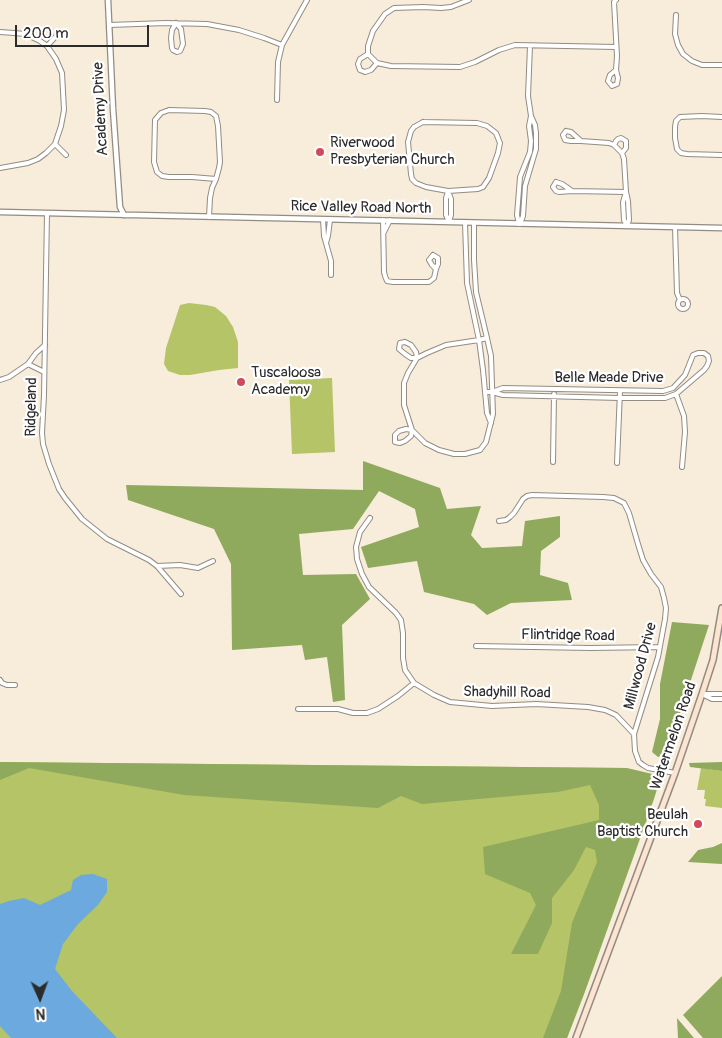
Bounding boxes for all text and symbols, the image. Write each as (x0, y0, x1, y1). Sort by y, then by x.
scale bar (18, 15, 151, 47)
text: 200 m (23, 24, 68, 43)
street label: Academy Drive (90, 62, 112, 156)
place label: Riverwood Presbyterian Church (330, 134, 454, 169)
marker: Riverwood Presbyterian Church (314, 146, 326, 158)
street label: Rice Valley Road North (290, 198, 432, 218)
place label: Tuscaloosa Academy (251, 364, 321, 399)
street label: Belle Meade Drive (554, 369, 664, 387)
marker: Tuscaloosa Academy (235, 376, 247, 388)
street label: Ridgeland (22, 377, 42, 437)
street label: Millwood Drive (621, 620, 661, 712)
street label: Flintridge Road (521, 626, 615, 646)
street label: Watermelon Road (647, 680, 701, 792)
street label: Shadyhill Road (463, 683, 551, 703)
place label: Beulah Baptist Church (597, 806, 688, 841)
marker: Beulah Baptist Church (692, 818, 704, 830)
north arrow (15, 973, 65, 1023)
text: N (36, 1005, 46, 1022)

